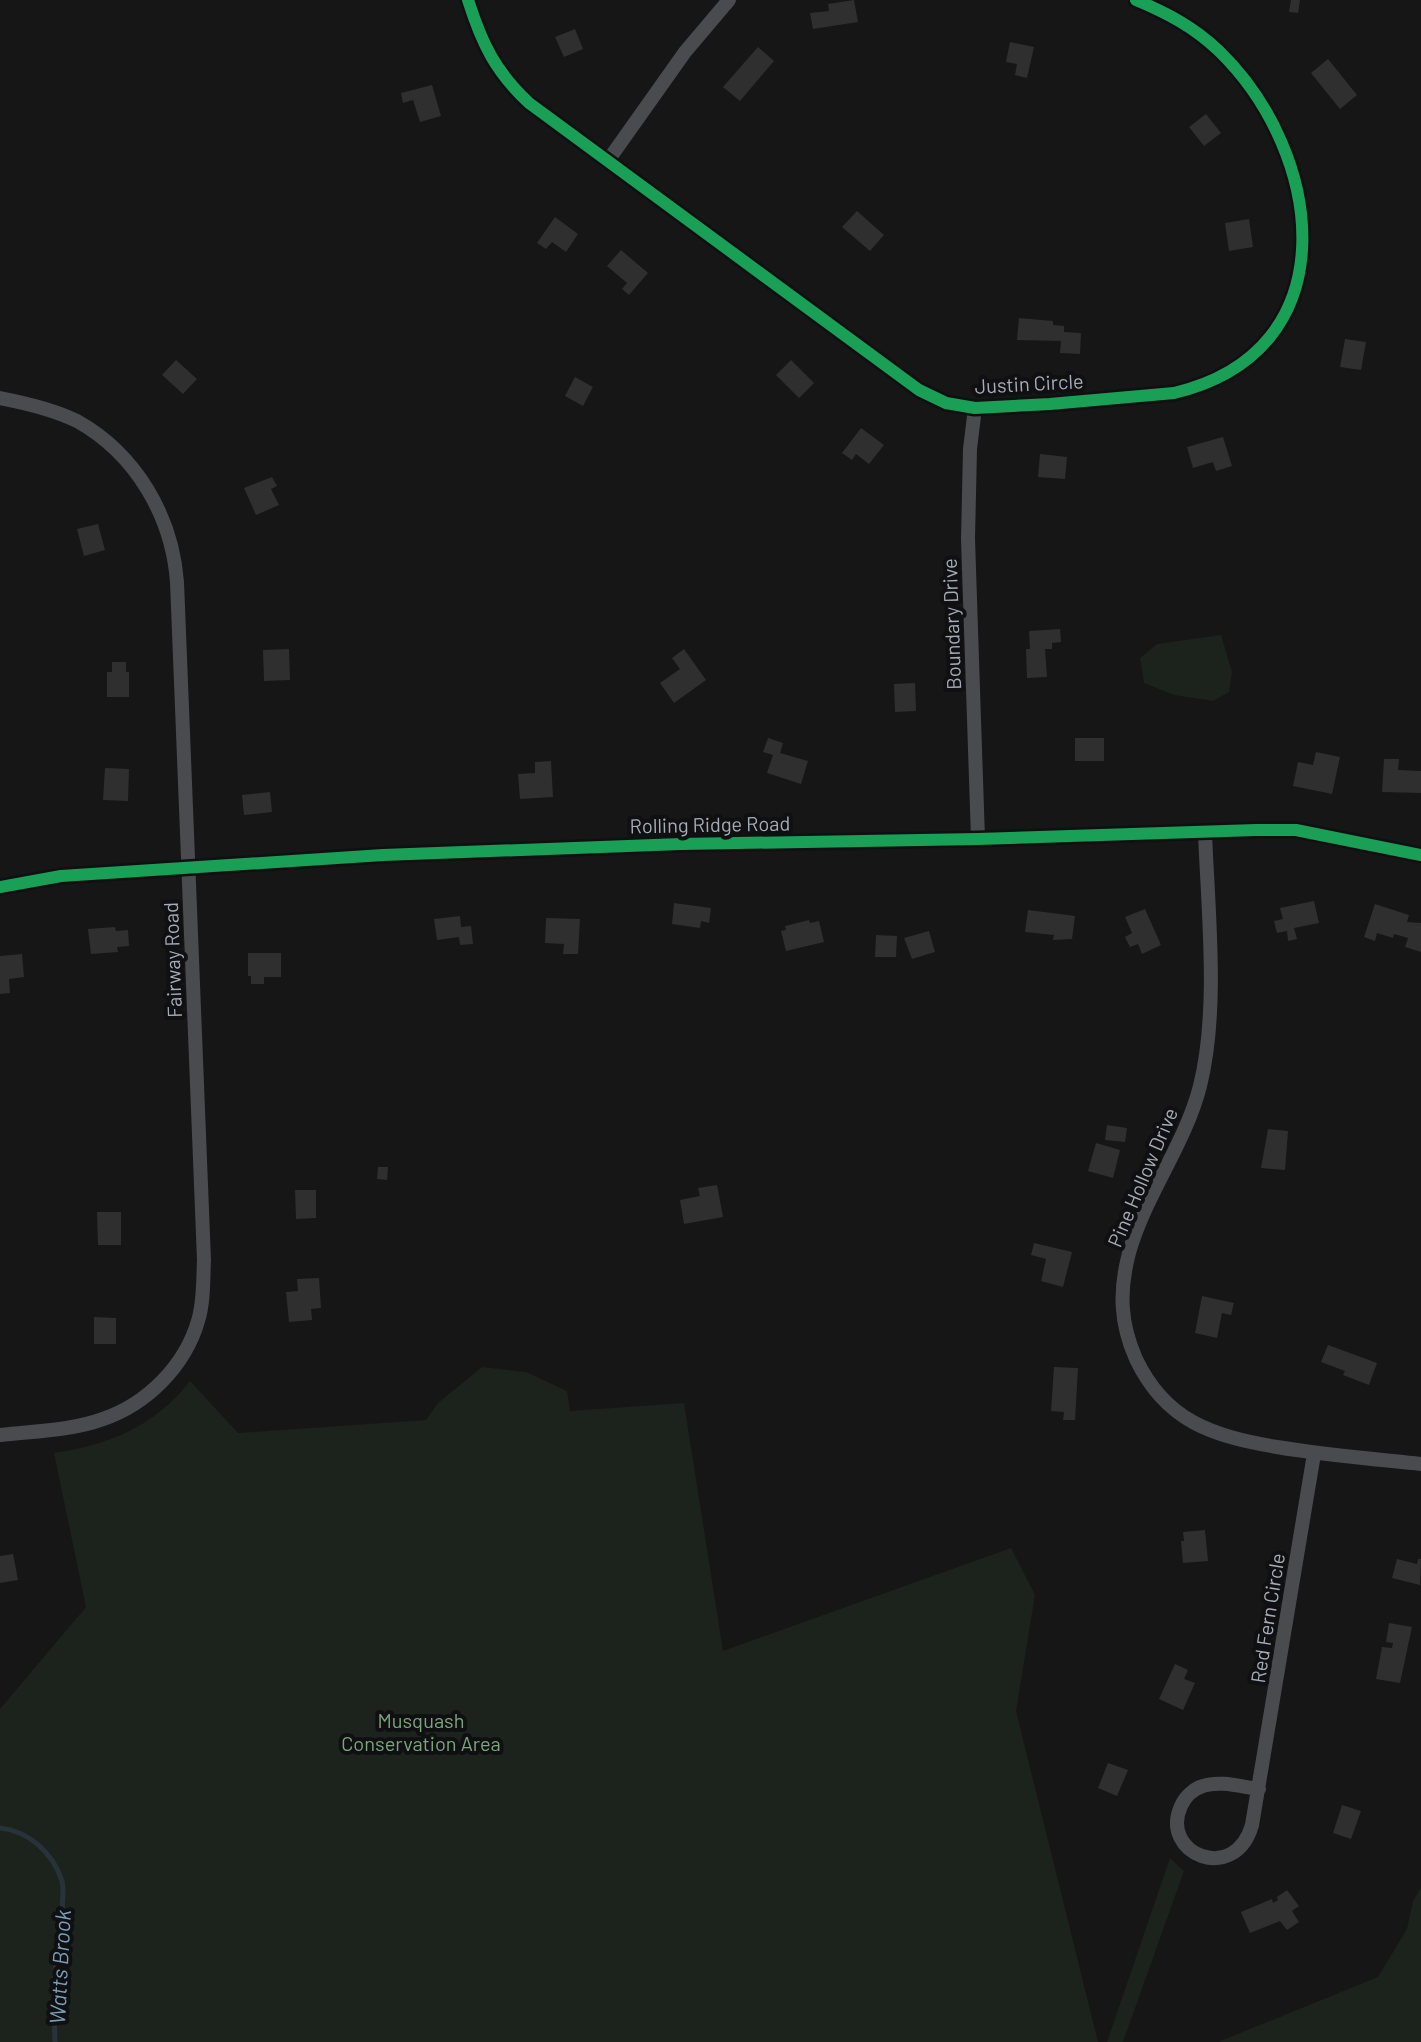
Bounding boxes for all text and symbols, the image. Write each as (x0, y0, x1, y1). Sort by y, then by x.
street label: Justin Circle (974, 368, 1084, 398)
street label: Boundary Drive (937, 558, 965, 690)
street label: Rolling Ridge Road (629, 811, 791, 837)
street label: Fairway Road (158, 902, 186, 1018)
street label: Pine Hollow Drive (1102, 1104, 1182, 1250)
street label: Red Fern Circle (1245, 1551, 1289, 1685)
park label: Musquash Conservation Area (341, 1708, 501, 1755)
water label: Watts Brook (43, 1909, 75, 2025)

